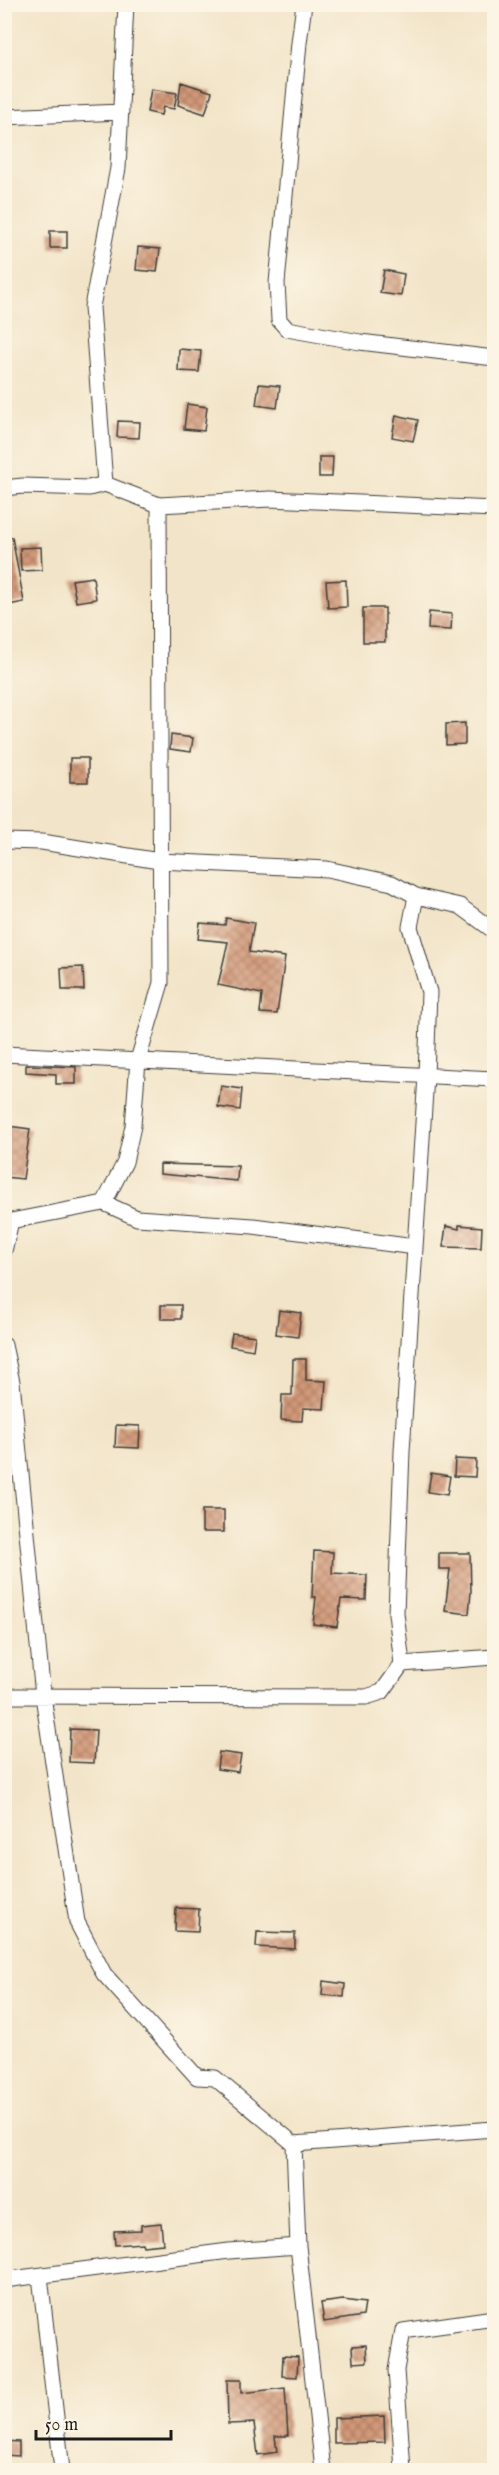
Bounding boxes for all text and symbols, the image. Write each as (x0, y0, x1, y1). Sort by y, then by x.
scale bar (36, 2403, 171, 2441)
text: 50 m (45, 2414, 78, 2437)

